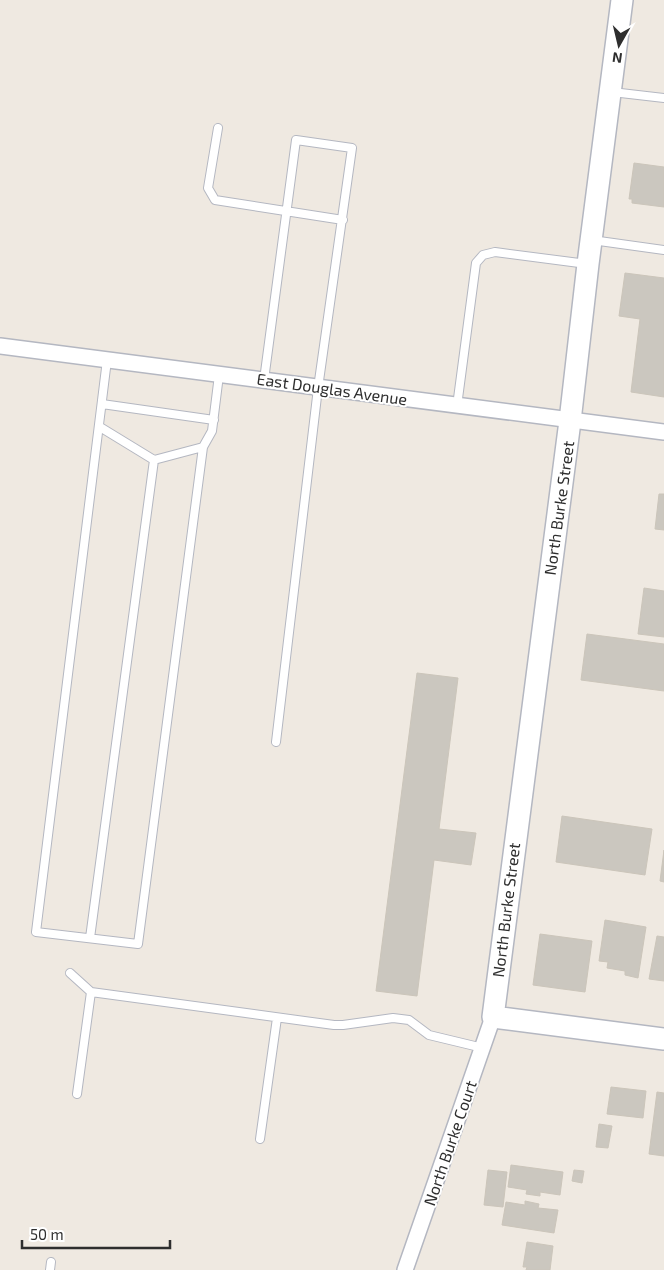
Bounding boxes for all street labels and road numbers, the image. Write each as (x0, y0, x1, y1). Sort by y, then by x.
street label: East Douglas Avenue (256, 369, 409, 408)
street label: North Burke Street (540, 439, 577, 576)
street label: North Burke Street (488, 841, 523, 978)
street label: North Burke Court (419, 1078, 480, 1208)

